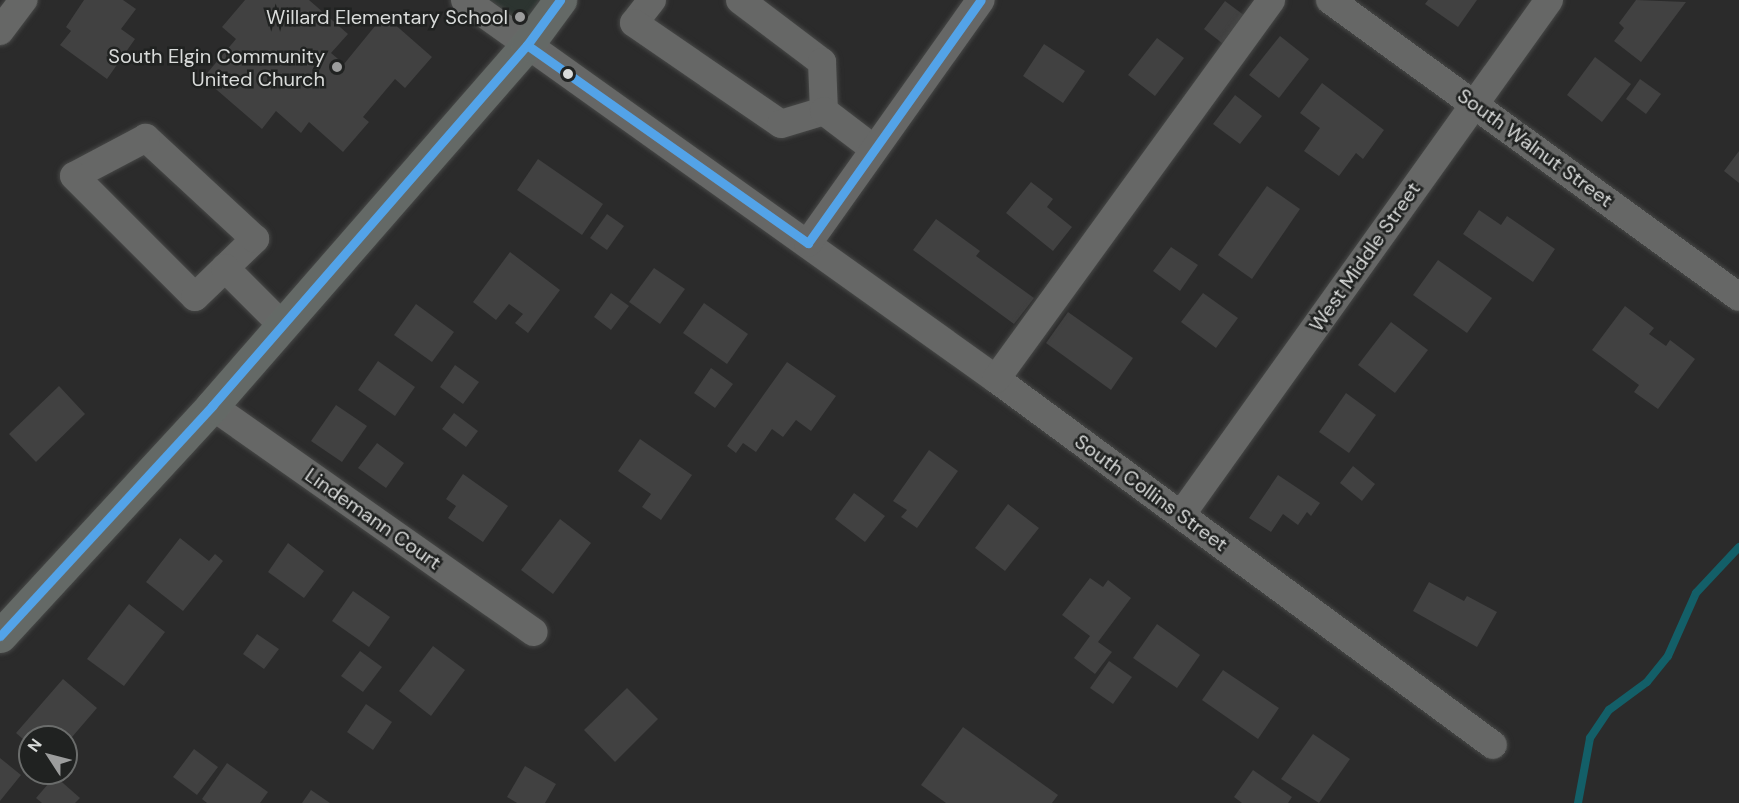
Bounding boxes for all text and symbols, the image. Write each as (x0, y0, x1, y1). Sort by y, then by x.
place label: Willard Elementary School (266, 5, 508, 29)
marker: Willard Elementary School (513, 10, 527, 24)
place label: South Elgin Community United Church (108, 44, 325, 91)
marker: South Elgin Community United Church (330, 60, 344, 74)
unlabelled marker (562, 68, 574, 80)
street label: South Walnut Street (1453, 84, 1617, 212)
street label: West Middle Street (1304, 178, 1426, 336)
street label: South Collins Street (1070, 430, 1232, 556)
street label: Lindemann Court (300, 463, 446, 575)
north arrow (18, 725, 78, 785)
text: N (23, 734, 47, 756)

